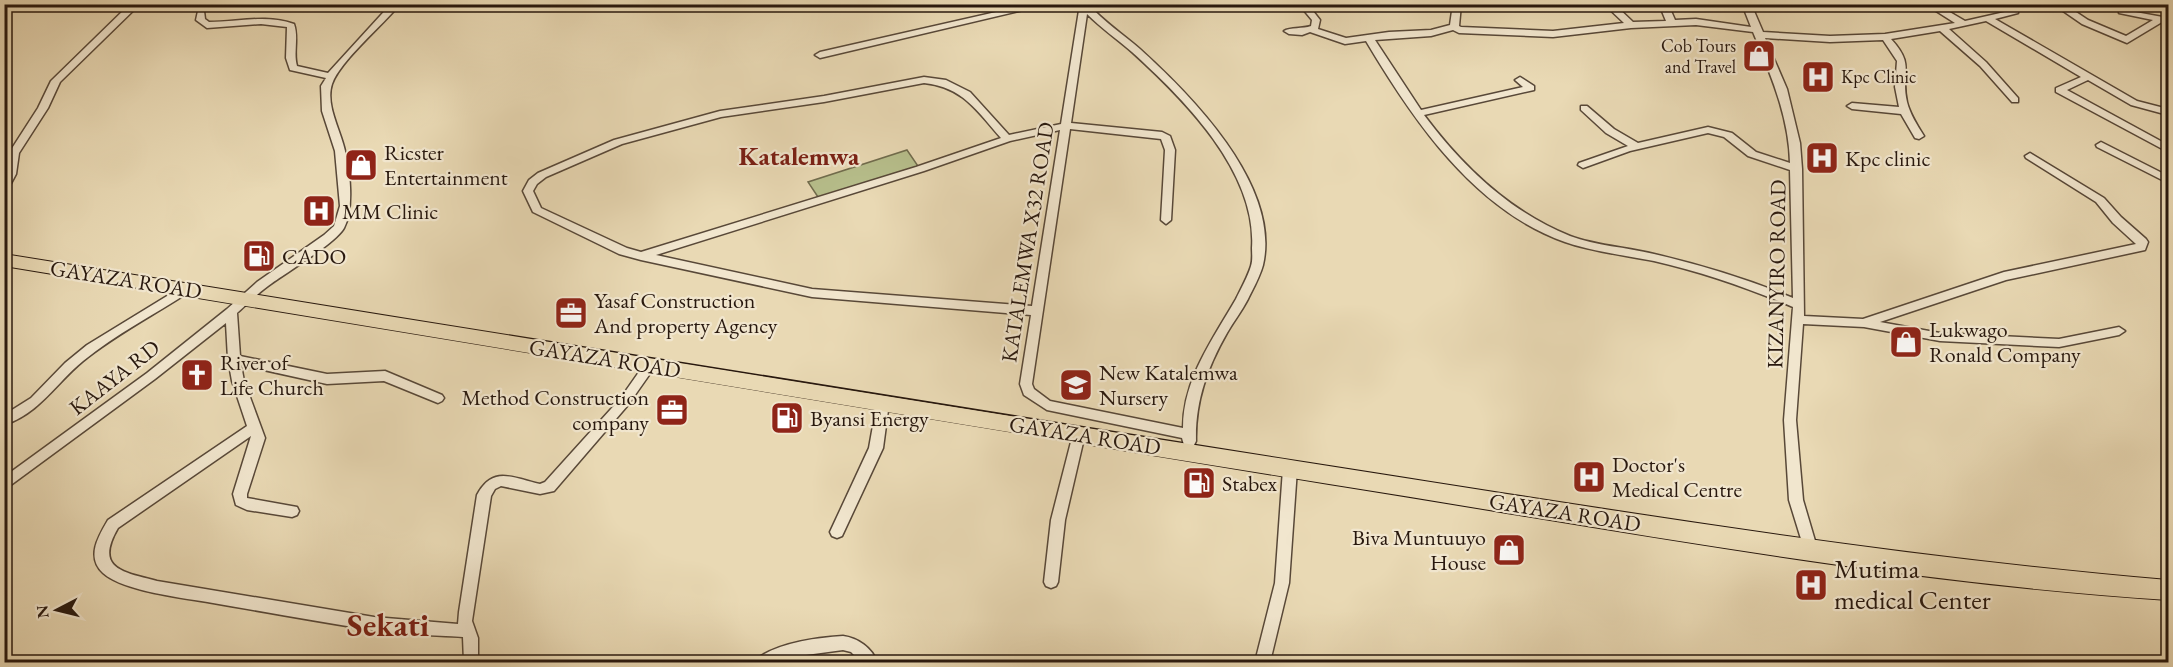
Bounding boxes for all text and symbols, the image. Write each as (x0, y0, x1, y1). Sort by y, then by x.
place label: Cob Tours and Travel (1661, 34, 1736, 78)
shop icon: Cob Tours and Travel (1741, 38, 1777, 74)
hospital icon: Kpc Clinic (1800, 59, 1836, 95)
place label: Kpc Clinic (1841, 65, 1916, 88)
street label: KATALEMWA X32 ROAD (994, 120, 1061, 364)
place label: Ricster Entertainment (384, 138, 508, 192)
district label: Katalemwa (739, 139, 860, 173)
hospital icon: Kpc clinic (1804, 140, 1840, 176)
place label: Kpc clinic (1845, 144, 1930, 173)
shop icon: Ricster Entertainment (343, 147, 379, 183)
street label: KIZANYIRO ROAD (1760, 179, 1793, 369)
hospital icon: MM Clinic (301, 193, 337, 229)
place label: MM Clinic (342, 197, 438, 226)
fuel station icon: CADO (241, 238, 277, 274)
place label: CADO (282, 242, 346, 271)
street label: GAYAZA ROAD (48, 253, 204, 306)
place label: Yasaf Construction And property Agency (593, 286, 778, 340)
office icon: Yasaf Construction And property Agency (553, 295, 589, 331)
place label: Lukwago Ronald Company (1929, 315, 2081, 369)
shop icon: Lukwago Ronald Company (1888, 324, 1924, 360)
street label: GAYAZA ROAD (527, 332, 683, 385)
street label: KAAYA RD (63, 333, 166, 422)
place label: River of Life Church (220, 348, 324, 402)
church icon: River of Life Church (179, 357, 215, 393)
place label: New Katalemwa Nursery (1099, 358, 1238, 412)
school or university icon: New Katalemwa Nursery (1058, 367, 1094, 403)
place label: Method Construction company (462, 383, 649, 437)
office icon: Method Construction company (654, 392, 690, 428)
fuel station icon: Byansi Energy (769, 400, 805, 436)
place label: Byansi Energy (810, 404, 929, 433)
street label: GAYAZA ROAD (1007, 409, 1163, 462)
place label: Doctor's Medical Centre (1612, 450, 1742, 504)
hospital icon: Doctor's Medical Centre (1571, 459, 1607, 495)
fuel station icon: Stabex (1181, 465, 1217, 501)
place label: Stabex (1222, 469, 1277, 498)
street label: GAYAZA ROAD (1487, 486, 1643, 539)
place label: Biva Muntuuyo House (1352, 523, 1486, 577)
shop icon: Biva Muntuuyo House (1491, 532, 1527, 568)
place label: Mutima medical Center (1834, 551, 1991, 617)
hospital icon: Mutima medical Center (1793, 567, 1829, 603)
north arrow (27, 580, 87, 640)
text: N (31, 604, 54, 619)
district label: Sekati (347, 604, 430, 646)

